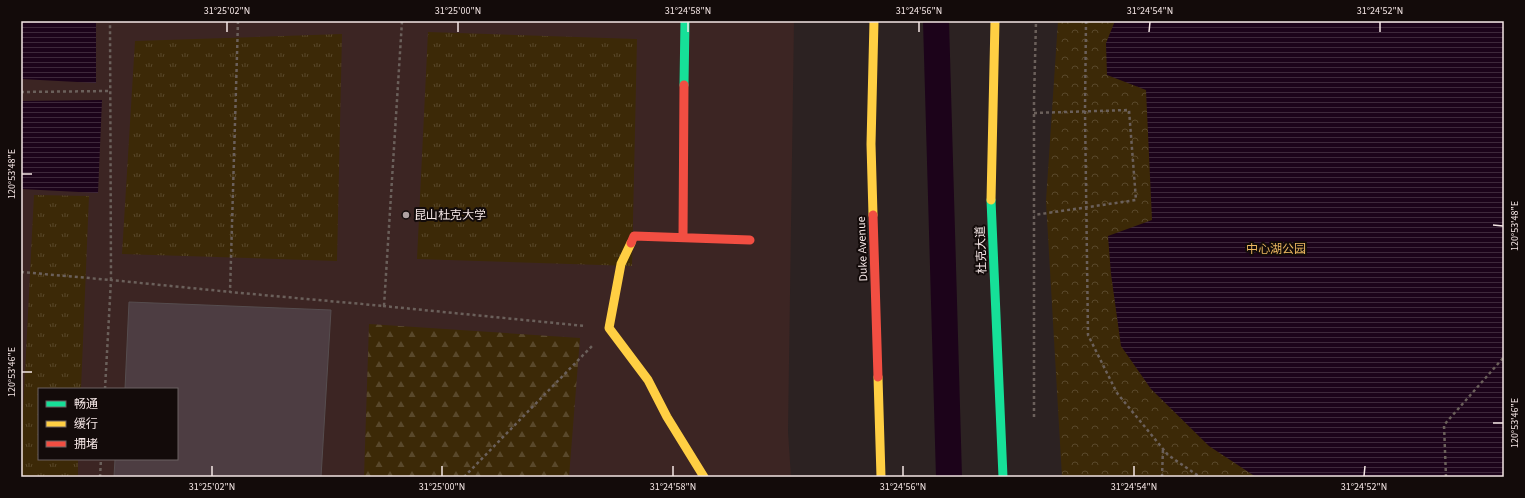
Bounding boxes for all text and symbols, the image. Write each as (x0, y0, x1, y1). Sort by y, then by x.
text: 31°25'02"N (204, 4, 250, 18)
text: 31°25'00"N (435, 4, 481, 18)
text: 31°24'58"N (665, 4, 711, 18)
text: 31°24'56"N (896, 4, 942, 18)
text: 31°24'54"N (1127, 4, 1173, 18)
text: 31°24'52"N (1357, 4, 1403, 18)
text: 120°53'48"E (5, 149, 19, 199)
text: 120°53'48"E (1508, 201, 1522, 251)
place label: 昆山杜克大学 (414, 207, 486, 224)
marker: 昆山杜克大学 (401, 210, 411, 220)
street label: Duke Avenue (853, 216, 872, 282)
street label: 杜克大道 (972, 226, 991, 274)
park label: 中心湖公园 (1246, 241, 1306, 258)
text: 120°53'46"E (5, 347, 19, 397)
legend (38, 388, 178, 460)
text: 畅通 (74, 396, 98, 413)
text: 120°53'46"E (1508, 398, 1522, 448)
text: 缓行 (74, 416, 98, 433)
text: 拥堵 (74, 436, 98, 453)
text: 31°25'02"N (189, 480, 235, 494)
text: 31°25'00"N (419, 480, 465, 494)
text: 31°24'58"N (650, 480, 696, 494)
text: 31°24'56"N (880, 480, 926, 494)
text: 31°24'54"N (1111, 480, 1157, 494)
text: 31°24'52"N (1341, 480, 1387, 494)

